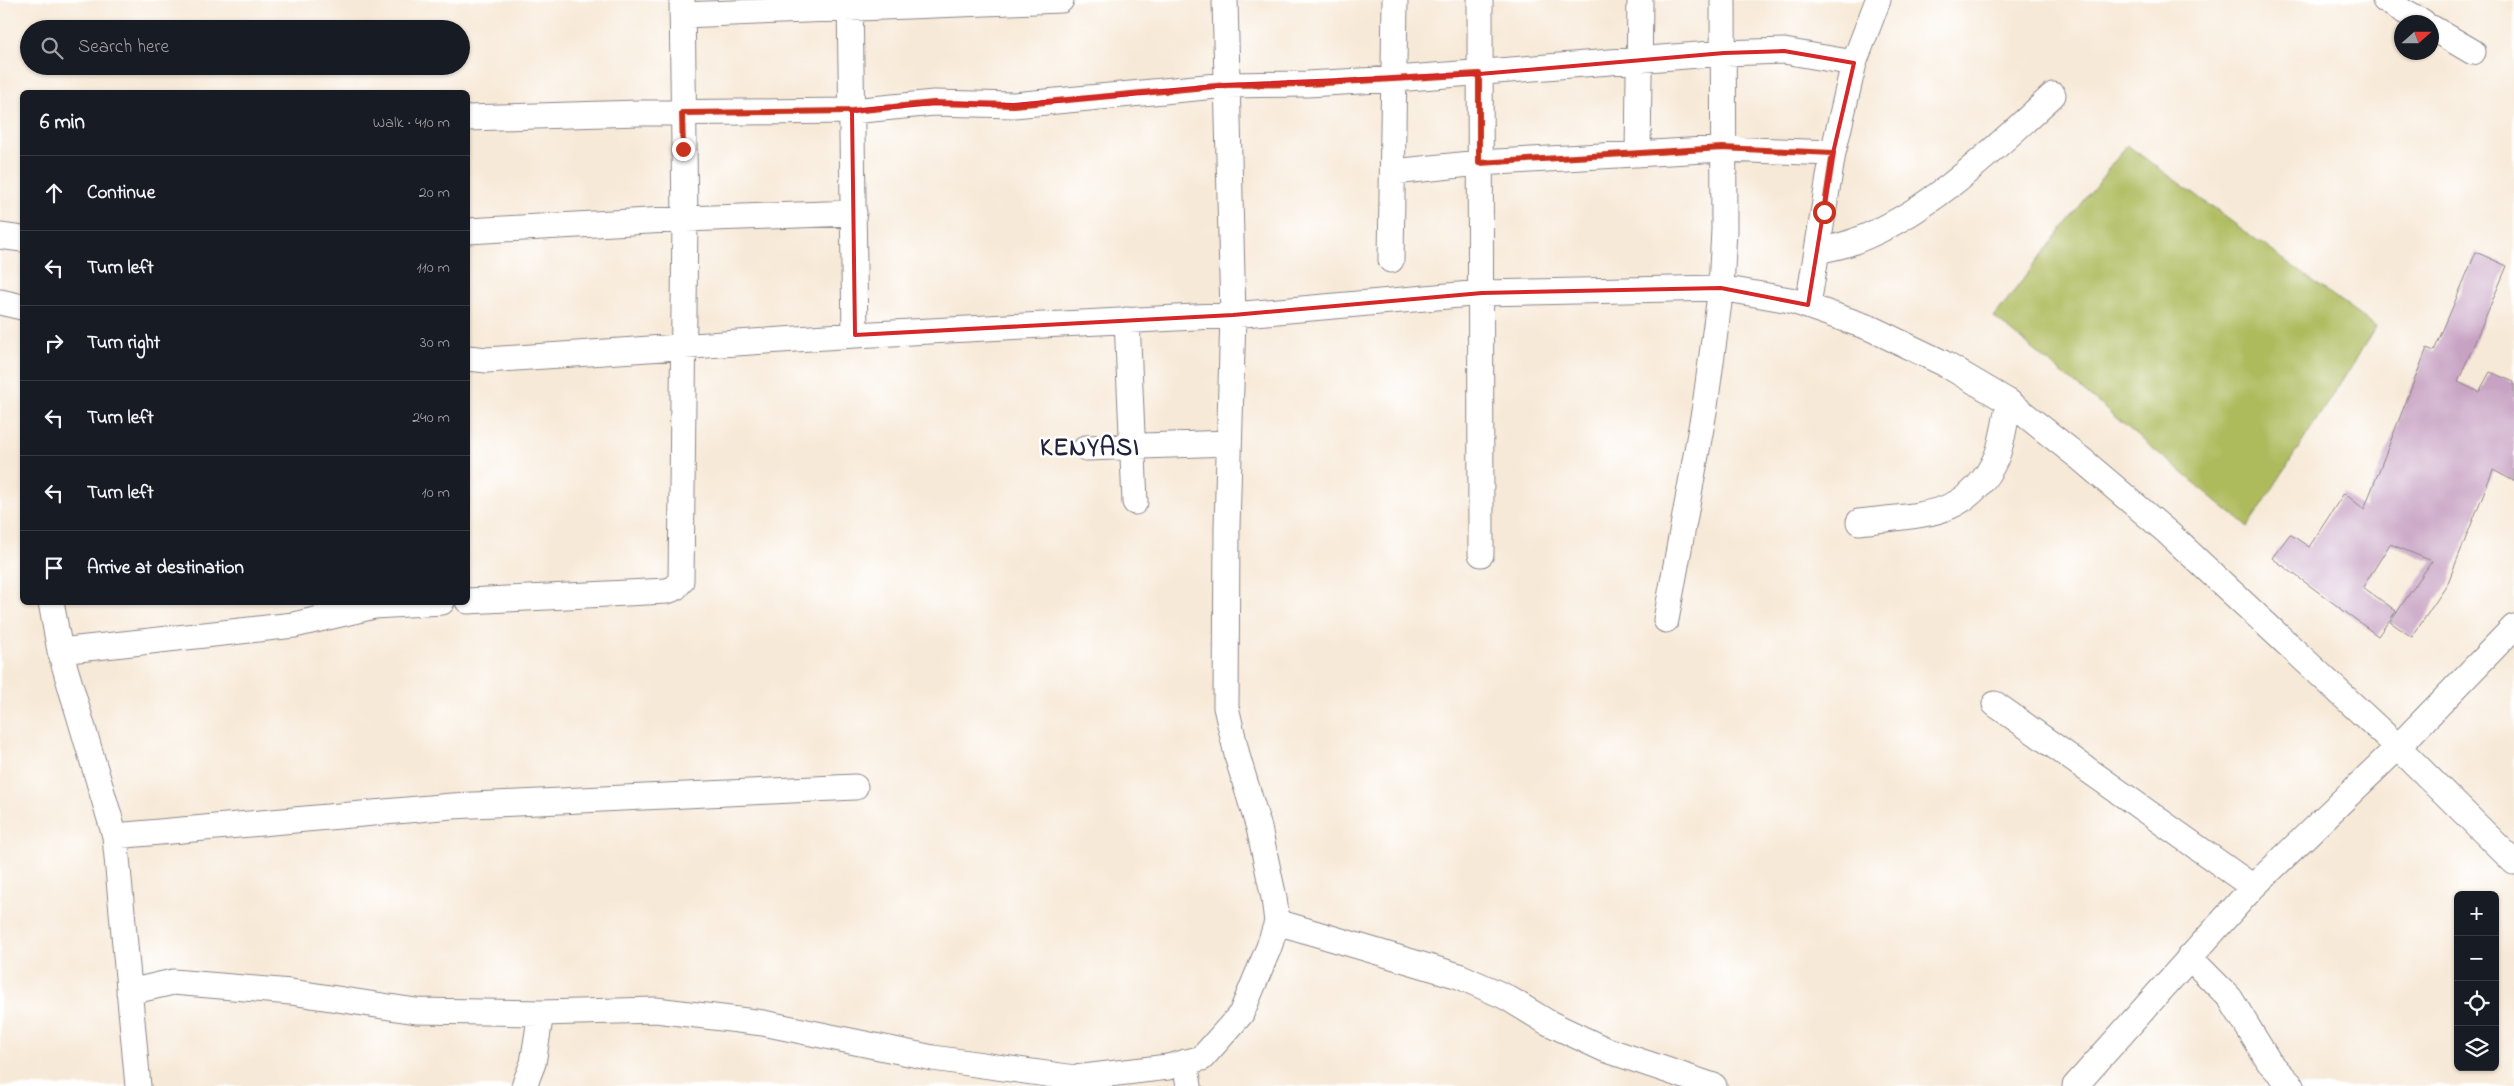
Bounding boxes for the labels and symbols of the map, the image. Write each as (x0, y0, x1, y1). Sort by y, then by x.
north arrow (2394, 15, 2439, 60)
route end (672, 138, 695, 161)
route start (1813, 201, 1836, 224)
district label: KENYASI (1040, 431, 1140, 467)

